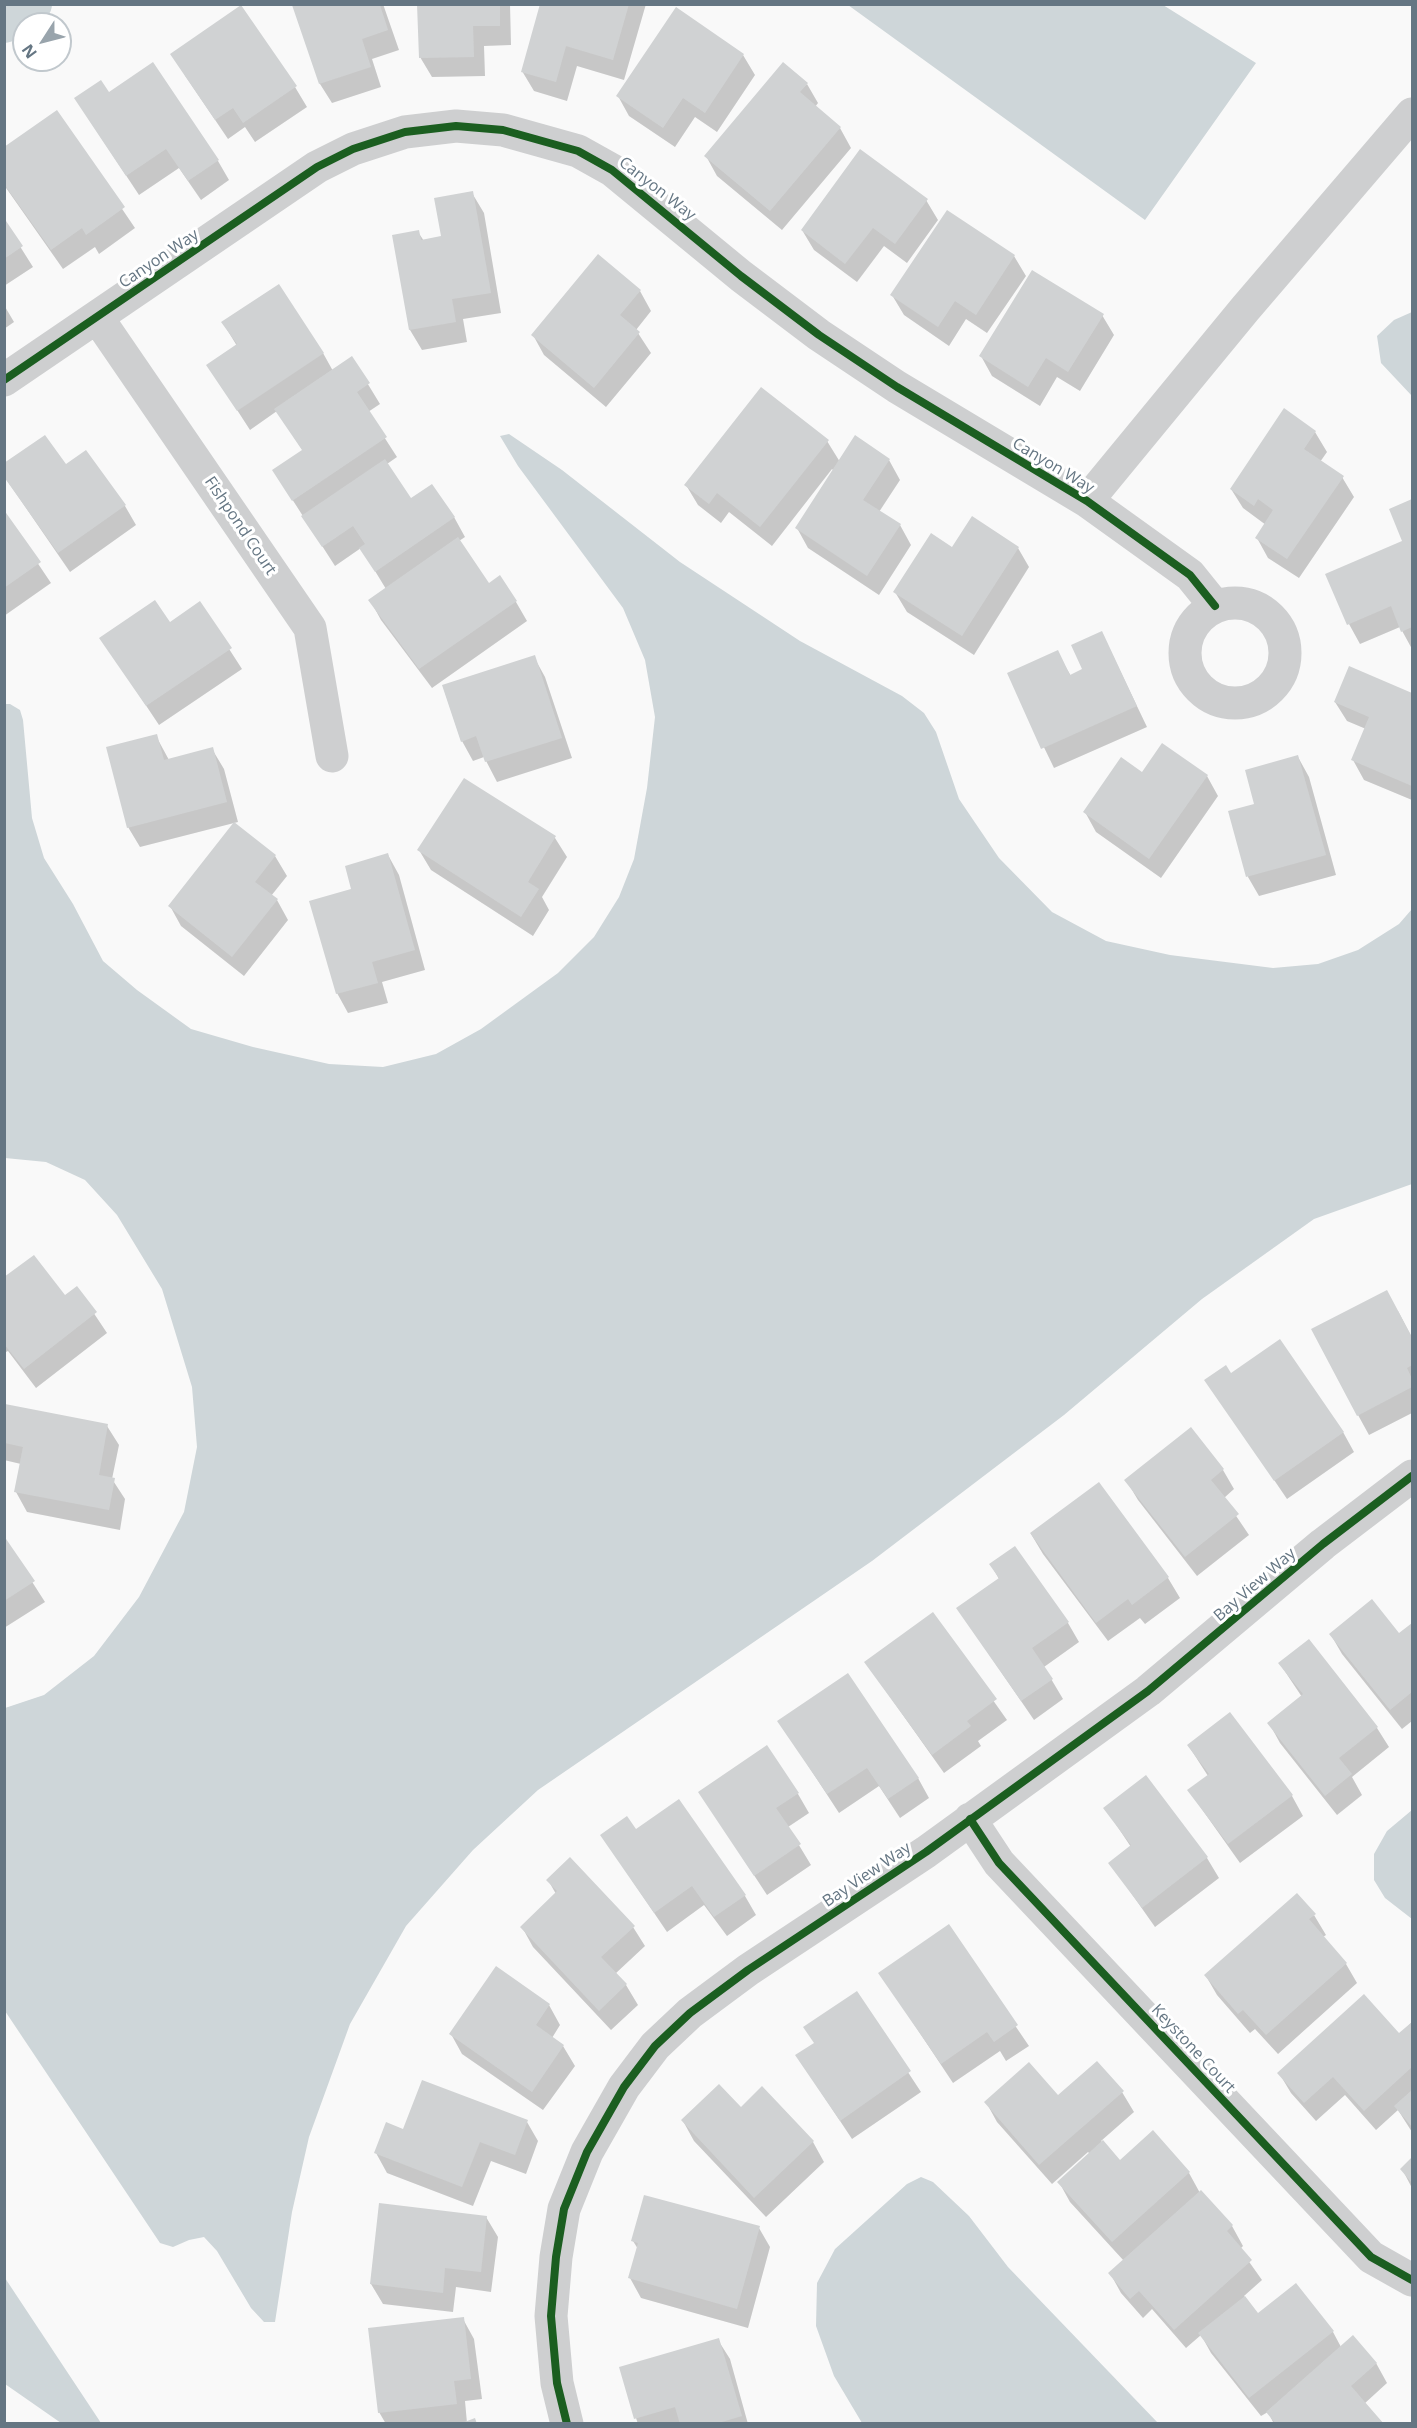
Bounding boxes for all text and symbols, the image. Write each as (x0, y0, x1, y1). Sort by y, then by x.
north arrow (12, 12, 72, 72)
text: N (16, 40, 42, 63)
street label: Canyon Way (615, 153, 699, 225)
street label: Canyon Way (115, 225, 203, 293)
street label: Canyon Way (1009, 434, 1097, 498)
street label: Fishpond Court (200, 473, 280, 579)
street label: Bay View Way (1210, 1544, 1300, 1626)
street label: Bay View Way (819, 1838, 915, 1912)
street label: Keystone Court (1147, 2001, 1239, 2097)

